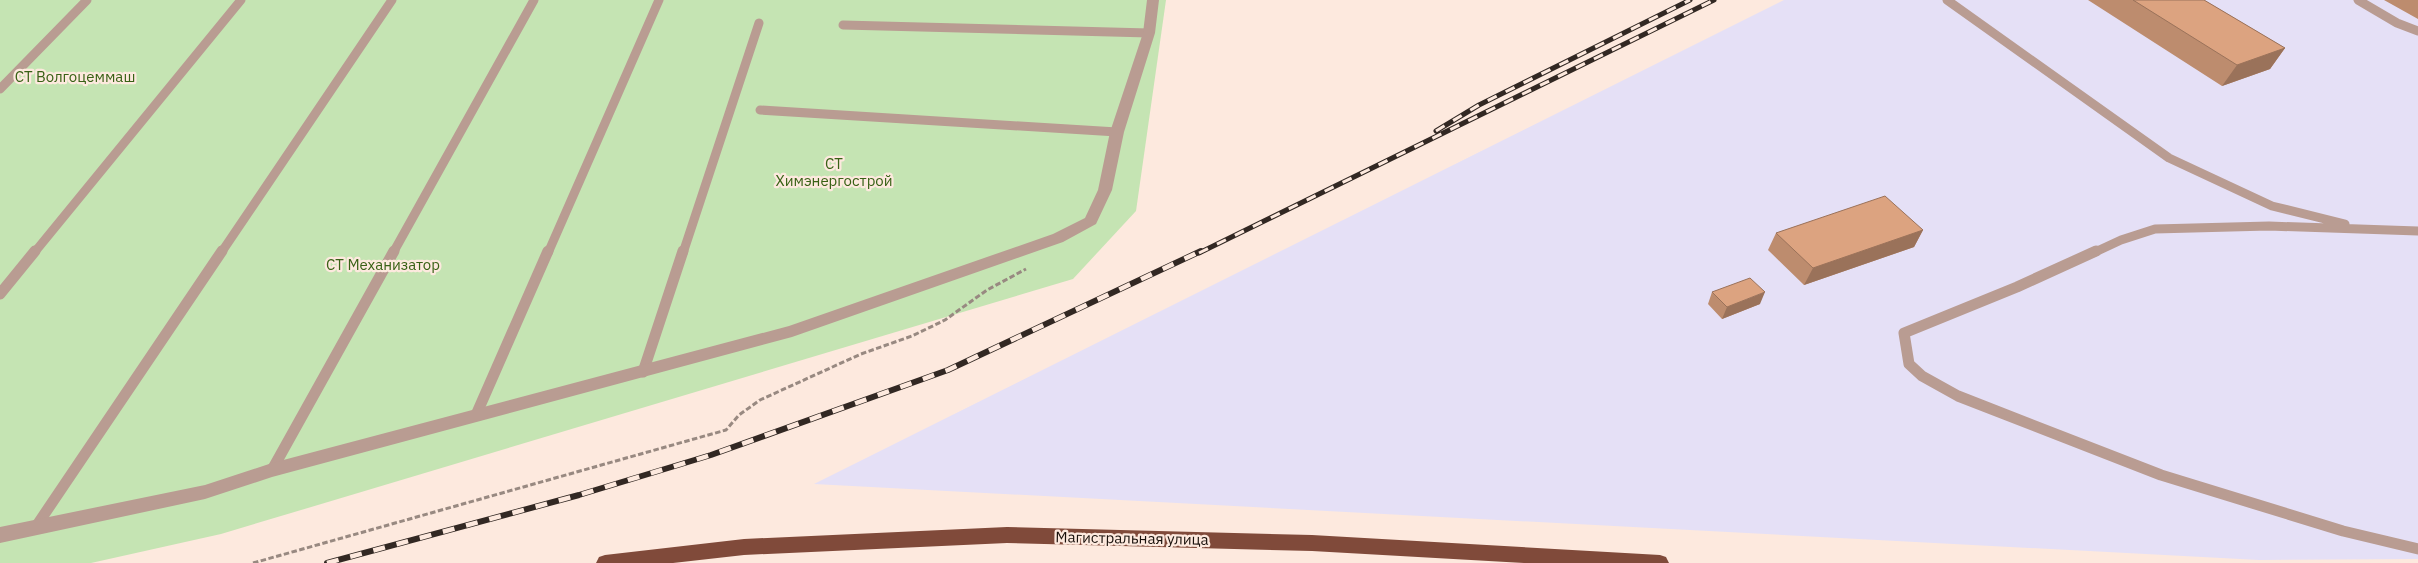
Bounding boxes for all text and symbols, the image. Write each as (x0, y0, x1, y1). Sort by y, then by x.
park label: СТ Волгоцеммаш (15, 67, 135, 86)
park label: СТ Химэнергострой (775, 154, 893, 190)
park label: СТ Механизатор (326, 255, 440, 274)
street label: Магистральная улица (1055, 527, 1209, 549)

